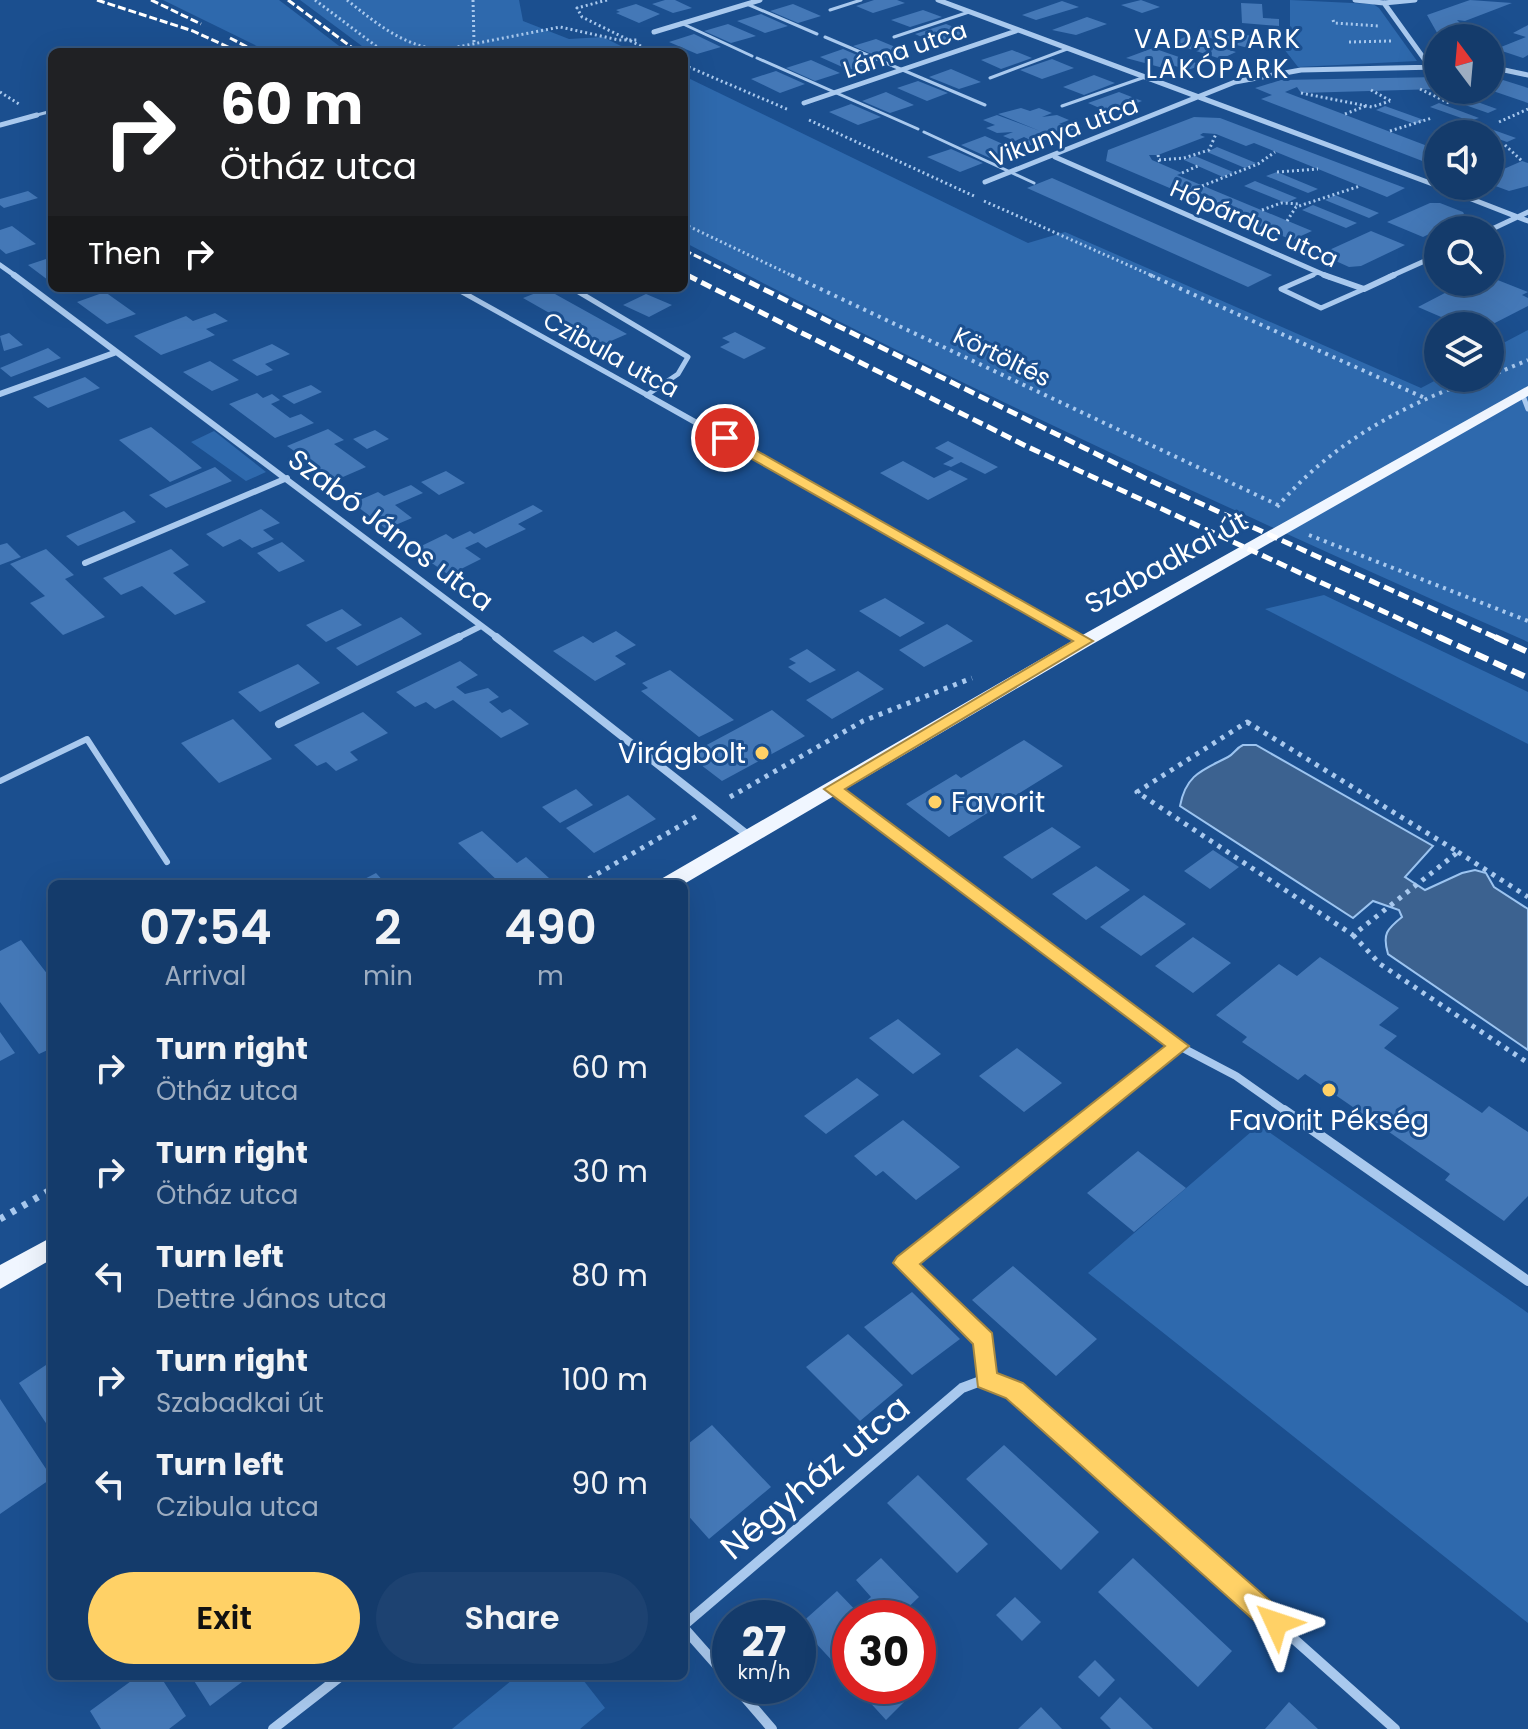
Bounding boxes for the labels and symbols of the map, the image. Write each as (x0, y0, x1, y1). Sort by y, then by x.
street label: Láma utca (839, 13, 971, 86)
district label: VADASPARK LAKÓPARK (1134, 21, 1302, 87)
north arrow (1424, 24, 1504, 104)
street label: Vikunya utca (985, 88, 1143, 175)
street label: Hópárduc utca (1165, 172, 1344, 275)
street label: Czibula utca (537, 304, 685, 405)
street label: Körtöltés (948, 319, 1057, 394)
pin (691, 404, 759, 472)
street label: Szabó János utca (280, 440, 502, 621)
street label: Szabadkai út (1078, 502, 1255, 623)
place label: Virágbolt (618, 734, 746, 773)
marker: Virágbolt (753, 744, 771, 762)
place label: Favorit (951, 783, 1045, 822)
marker: Favorit (926, 793, 944, 811)
marker: Favorit Pékség (1320, 1081, 1338, 1099)
place label: Favorit Pékség (1229, 1101, 1429, 1140)
street label: Négyház utca (710, 1383, 920, 1571)
position arrow (1234, 1581, 1318, 1665)
speed limit sign: 30 (832, 1600, 936, 1704)

